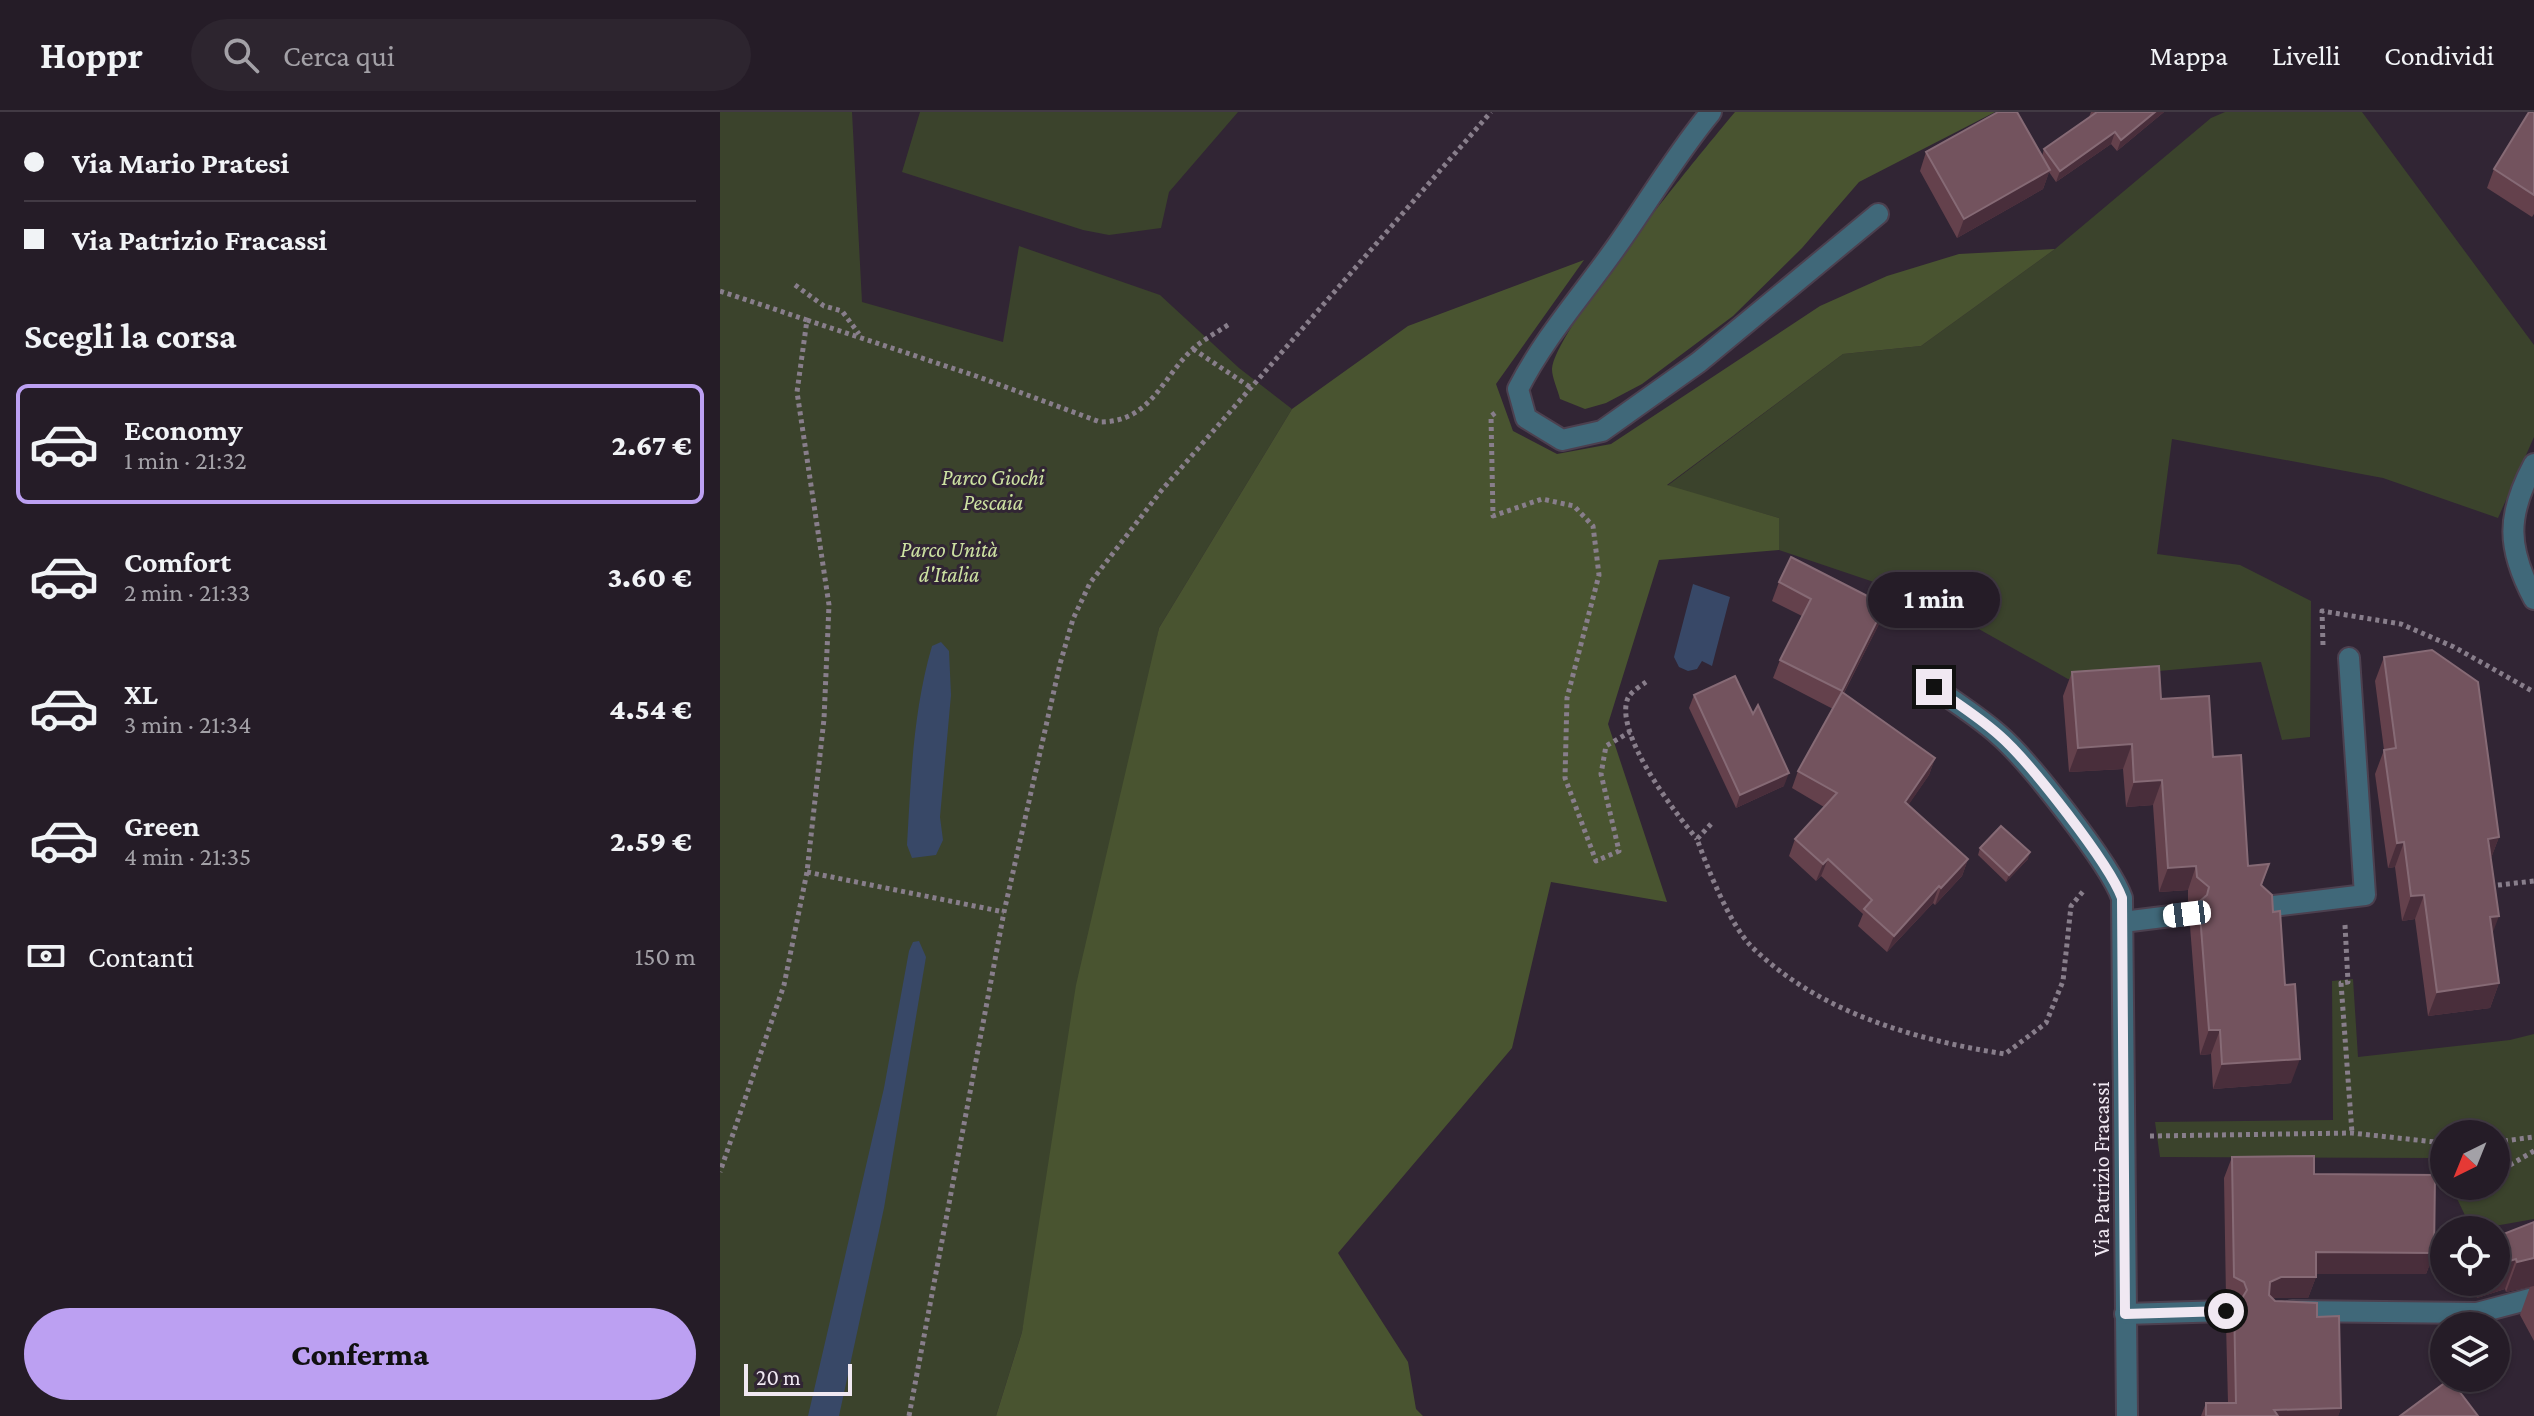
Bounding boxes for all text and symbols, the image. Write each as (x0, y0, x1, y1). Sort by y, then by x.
search box (191, 19, 751, 91)
icon: search (219, 33, 263, 77)
text: Hoppr (40, 34, 143, 76)
text: Cerca qui (283, 39, 395, 72)
text: Mappa (2149, 40, 2228, 71)
text: Livelli (2272, 40, 2340, 71)
text: Condividi (2384, 40, 2494, 71)
text: Via Mario Pratesi (72, 146, 289, 179)
text: Via Patrizio Fracassi (72, 223, 327, 256)
text: Scegli la corsa (24, 316, 237, 356)
icon: car (28, 408, 100, 480)
text: Economy (124, 413, 243, 446)
text: 2.67 € (611, 428, 692, 461)
text: 1 min · 21:32 (124, 446, 247, 475)
park label: Parco Giochi Pescaia (942, 465, 1045, 515)
park label: Parco Unità d'Italia (900, 537, 998, 587)
icon: car (28, 540, 100, 612)
text: Comfort (124, 545, 231, 578)
text: 3.60 € (607, 560, 692, 593)
callout: 1 min (1868, 571, 2000, 627)
text: 2 min · 21:33 (124, 578, 250, 607)
text: 1 min (1904, 585, 1964, 614)
route end (1916, 669, 1952, 705)
icon: car (28, 672, 100, 744)
text: XL (124, 677, 158, 710)
text: 4.54 € (609, 692, 692, 725)
text: 3 min · 21:34 (124, 710, 251, 739)
icon: car (28, 804, 100, 876)
text: Green (124, 809, 200, 842)
text: 2.59 € (610, 824, 692, 857)
text: 4 min · 21:35 (124, 842, 251, 871)
car (2162, 899, 2212, 929)
icon: cash (24, 934, 68, 978)
text: Contanti (88, 940, 194, 973)
text: 150 m (635, 942, 696, 971)
street label: Via Patrizio Fracassi (2089, 1081, 2114, 1256)
north arrow (2430, 1120, 2510, 1200)
map controls (2430, 1120, 2510, 1392)
button: locate (2430, 1216, 2510, 1296)
route start (2208, 1293, 2244, 1329)
button: Conferma (24, 1308, 696, 1400)
button: layers (2430, 1312, 2510, 1392)
scale bar (744, 1360, 852, 1396)
text: 20 m (756, 1365, 801, 1390)

